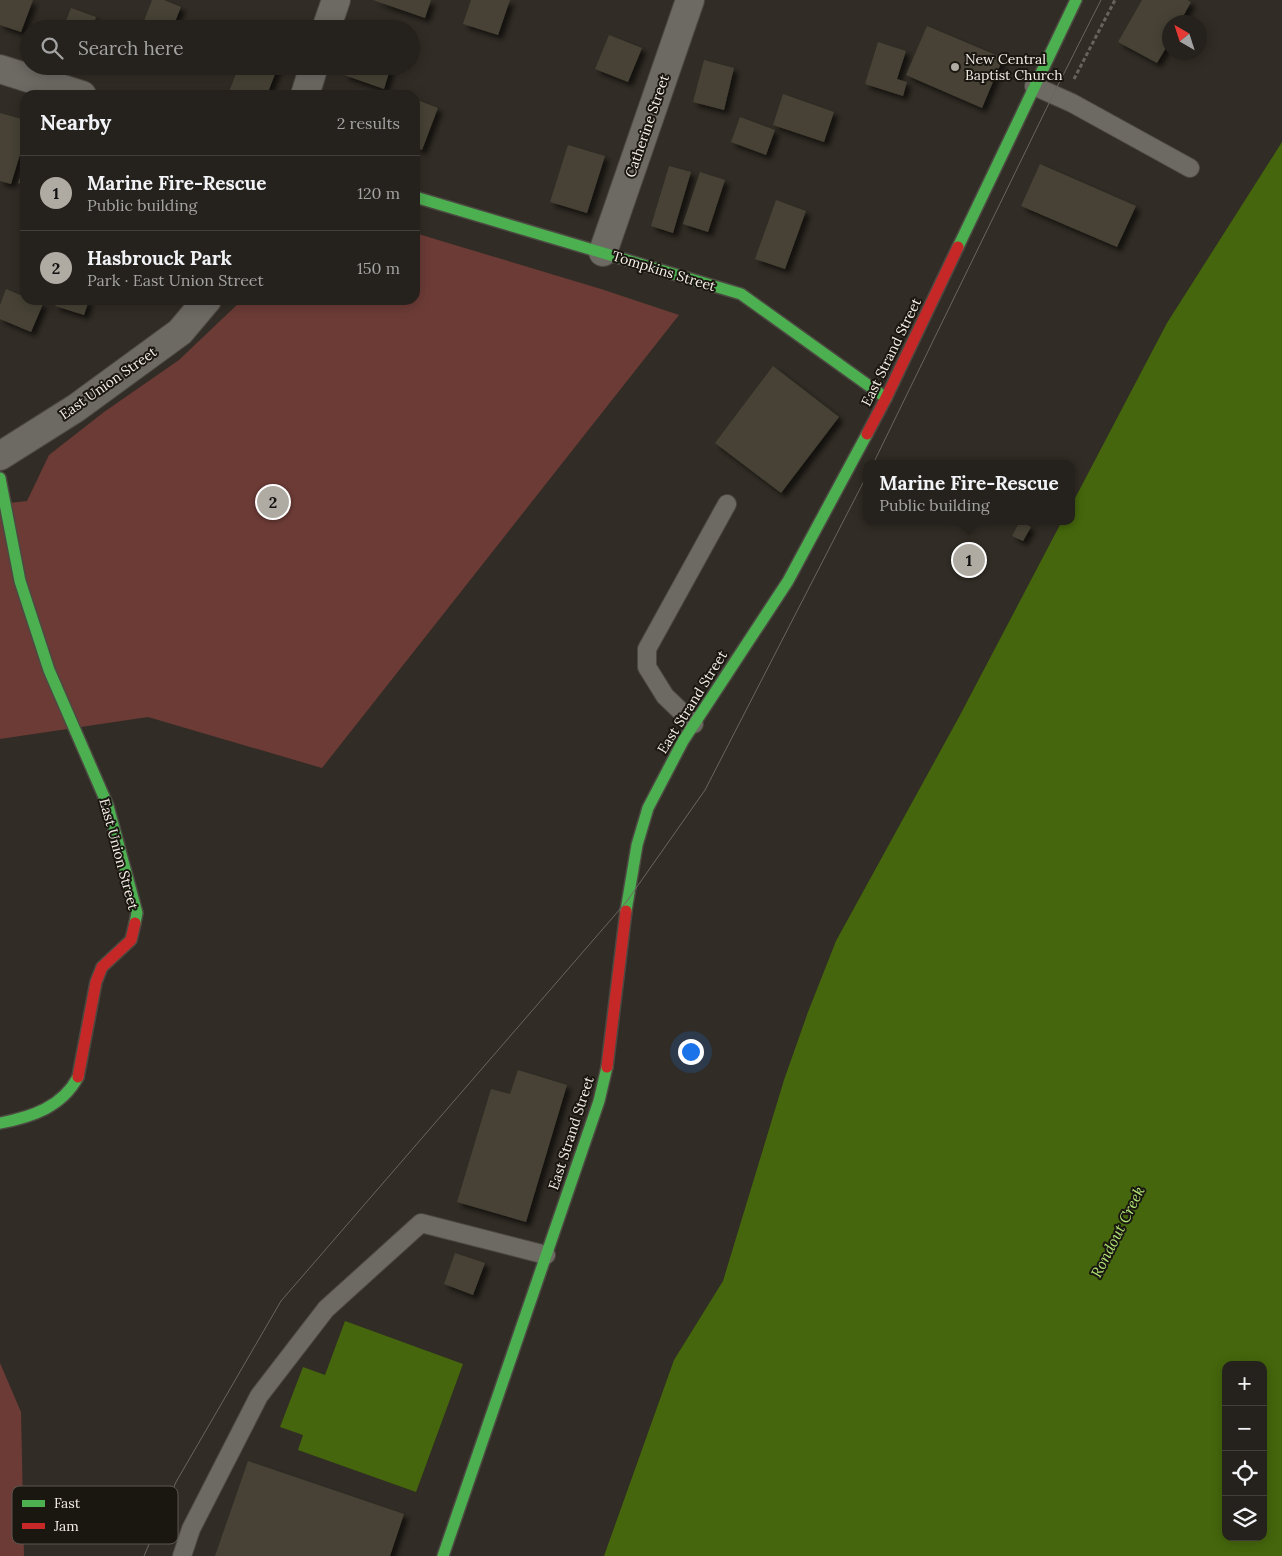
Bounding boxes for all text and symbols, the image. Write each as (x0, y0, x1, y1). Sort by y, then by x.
north arrow (1162, 15, 1207, 60)
search box (20, 20, 420, 75)
icon: search (38, 34, 66, 62)
text: Search here (78, 36, 184, 60)
place label: New Central Baptist Church (965, 50, 1063, 84)
marker: New Central Baptist Church (949, 61, 961, 73)
street label: Catherine Street (621, 72, 673, 180)
text: Nearby (40, 109, 111, 136)
text: 2 results (337, 113, 400, 133)
text: Marine Fire-Rescue (87, 171, 267, 195)
text: 1 (53, 183, 59, 203)
text: 120 m (357, 183, 400, 203)
text: Public building (87, 195, 197, 215)
text: Hasbrouck Park (87, 246, 232, 270)
street label: Tompkins Street (610, 247, 718, 295)
text: 2 (52, 258, 60, 278)
text: 150 m (357, 258, 400, 278)
text: Park · East Union Street (87, 270, 264, 290)
street label: East Strand Street (857, 294, 925, 409)
street label: East Union Street (56, 342, 161, 423)
popup (863, 460, 1075, 525)
text: Marine Fire-Rescue (879, 471, 1059, 495)
pin: 2 (257, 483, 289, 521)
text: Public building (879, 495, 990, 515)
pin: 1 (953, 541, 985, 579)
street label: East Strand Street (653, 647, 731, 757)
street label: East Union Street (95, 796, 143, 912)
your location (678, 1039, 704, 1065)
street label: East Strand Street (544, 1073, 598, 1192)
water label: Rondout Creek (1086, 1183, 1149, 1281)
map controls (1222, 1361, 1267, 1541)
button: + (1222, 1361, 1267, 1406)
button: − (1222, 1406, 1267, 1451)
button: locate (1222, 1451, 1267, 1496)
legend (12, 1486, 178, 1544)
text: Fast (54, 1494, 81, 1512)
button: layers (1222, 1496, 1267, 1541)
text: Jam (53, 1517, 79, 1535)

